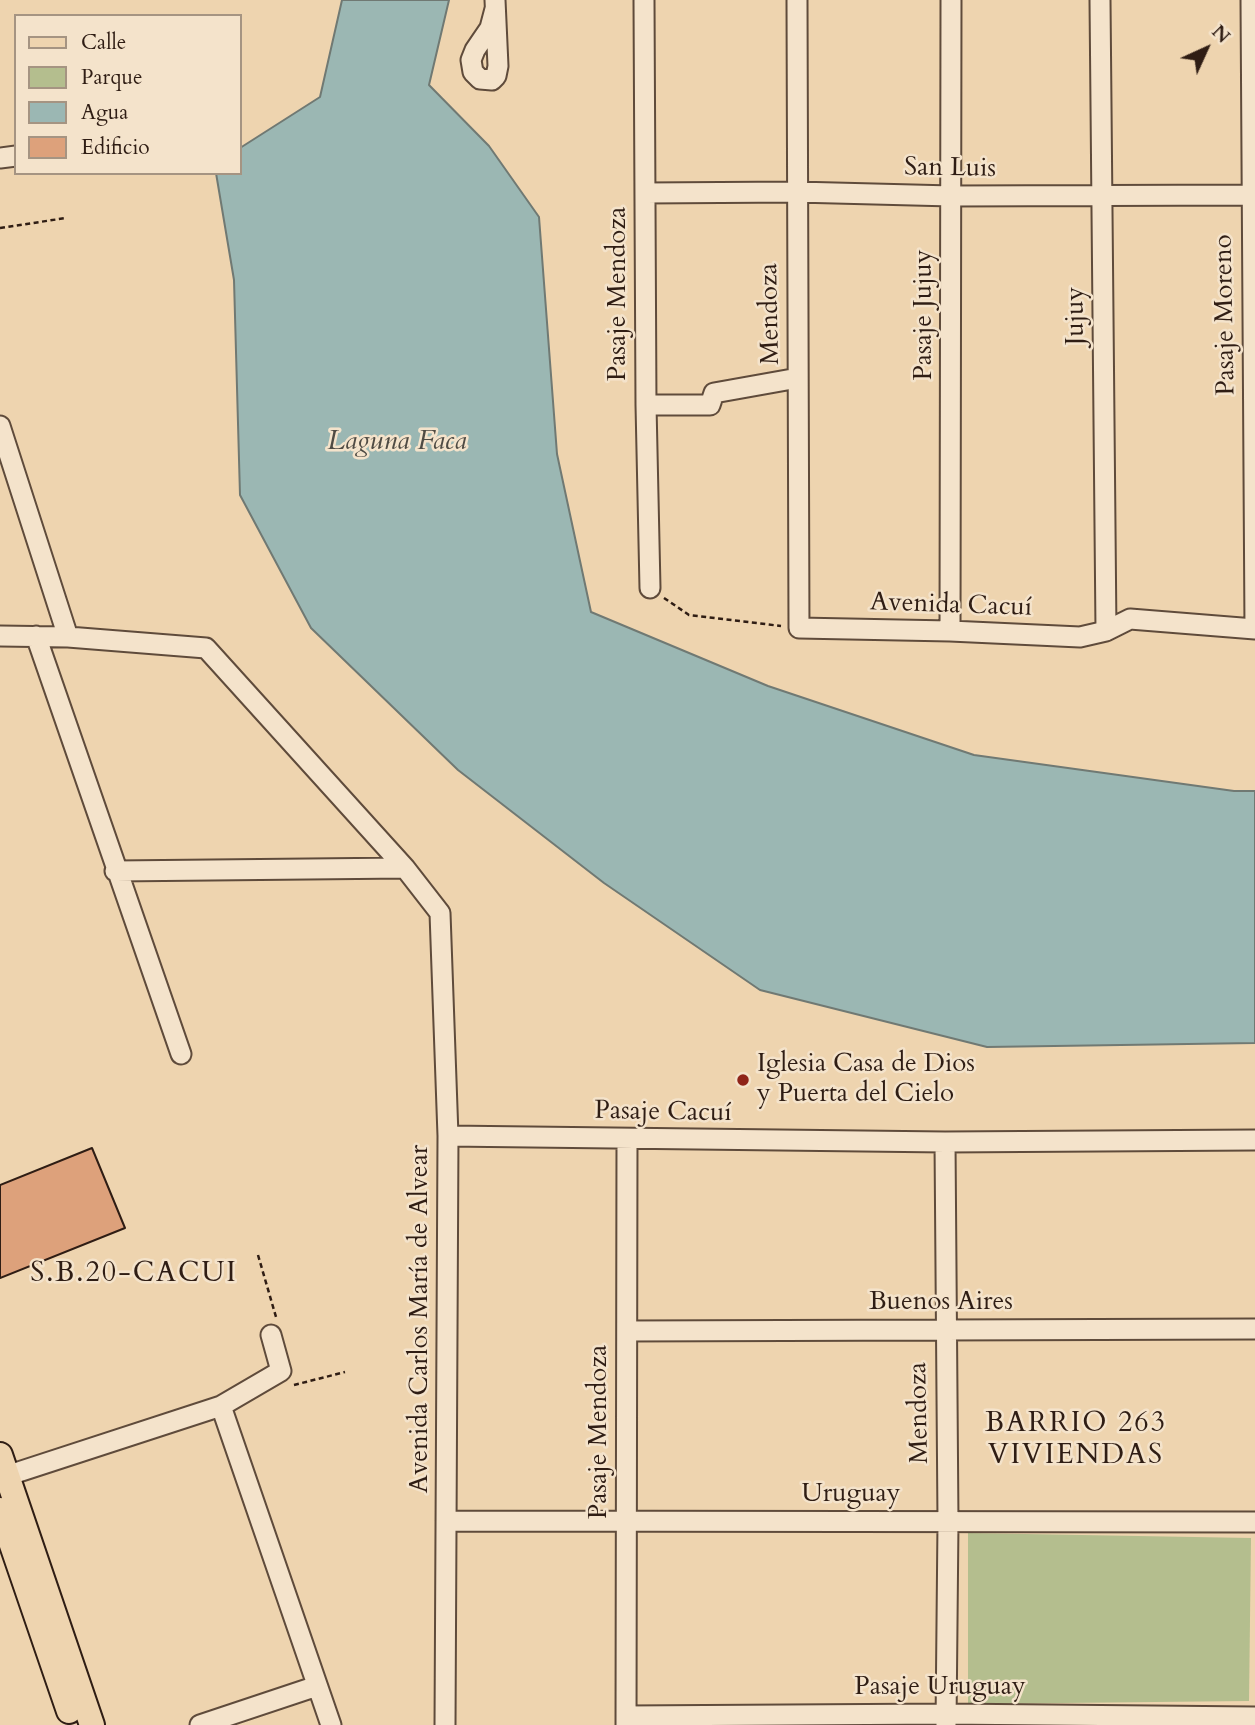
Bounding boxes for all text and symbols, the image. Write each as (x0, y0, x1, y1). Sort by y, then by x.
legend (14, 14, 242, 175)
north arrow (1171, 14, 1241, 84)
text: N (1206, 19, 1236, 49)
text: Calle (81, 28, 126, 57)
text: Parque (81, 63, 142, 92)
text: Agua (81, 98, 128, 127)
text: Edificio (81, 133, 150, 162)
street label: San Luis (904, 153, 996, 185)
street label: Pasaje Mendoza (603, 207, 635, 381)
street label: Pasaje Moreno (1209, 234, 1243, 396)
street label: Pasaje Jujuy (909, 249, 941, 381)
street label: Mendoza (755, 263, 787, 365)
street label: Jujuy (1061, 287, 1093, 345)
water label: Laguna Faca (327, 426, 467, 460)
street label: Avenida Cacuí (869, 588, 1033, 624)
place label: Iglesia Casa de Dios y Puerta del Cielo (757, 1049, 975, 1110)
marker: Iglesia Casa de Dios y Puerta del Cielo (735, 1072, 751, 1088)
street label: Pasaje Cacuí (594, 1096, 732, 1130)
street label: Avenida Carlos María de Alvear (405, 1145, 437, 1493)
district label: S.B.20-CACUI (32, 1258, 236, 1292)
street label: Buenos Aires (869, 1287, 1013, 1319)
street label: Pasaje Mendoza (584, 1345, 616, 1519)
street label: Mendoza (904, 1362, 936, 1464)
district label: BARRIO 263 VIVIENDAS (986, 1408, 1166, 1474)
street label: Uruguay (802, 1479, 900, 1511)
street label: Pasaje Uruguay (854, 1672, 1026, 1704)

